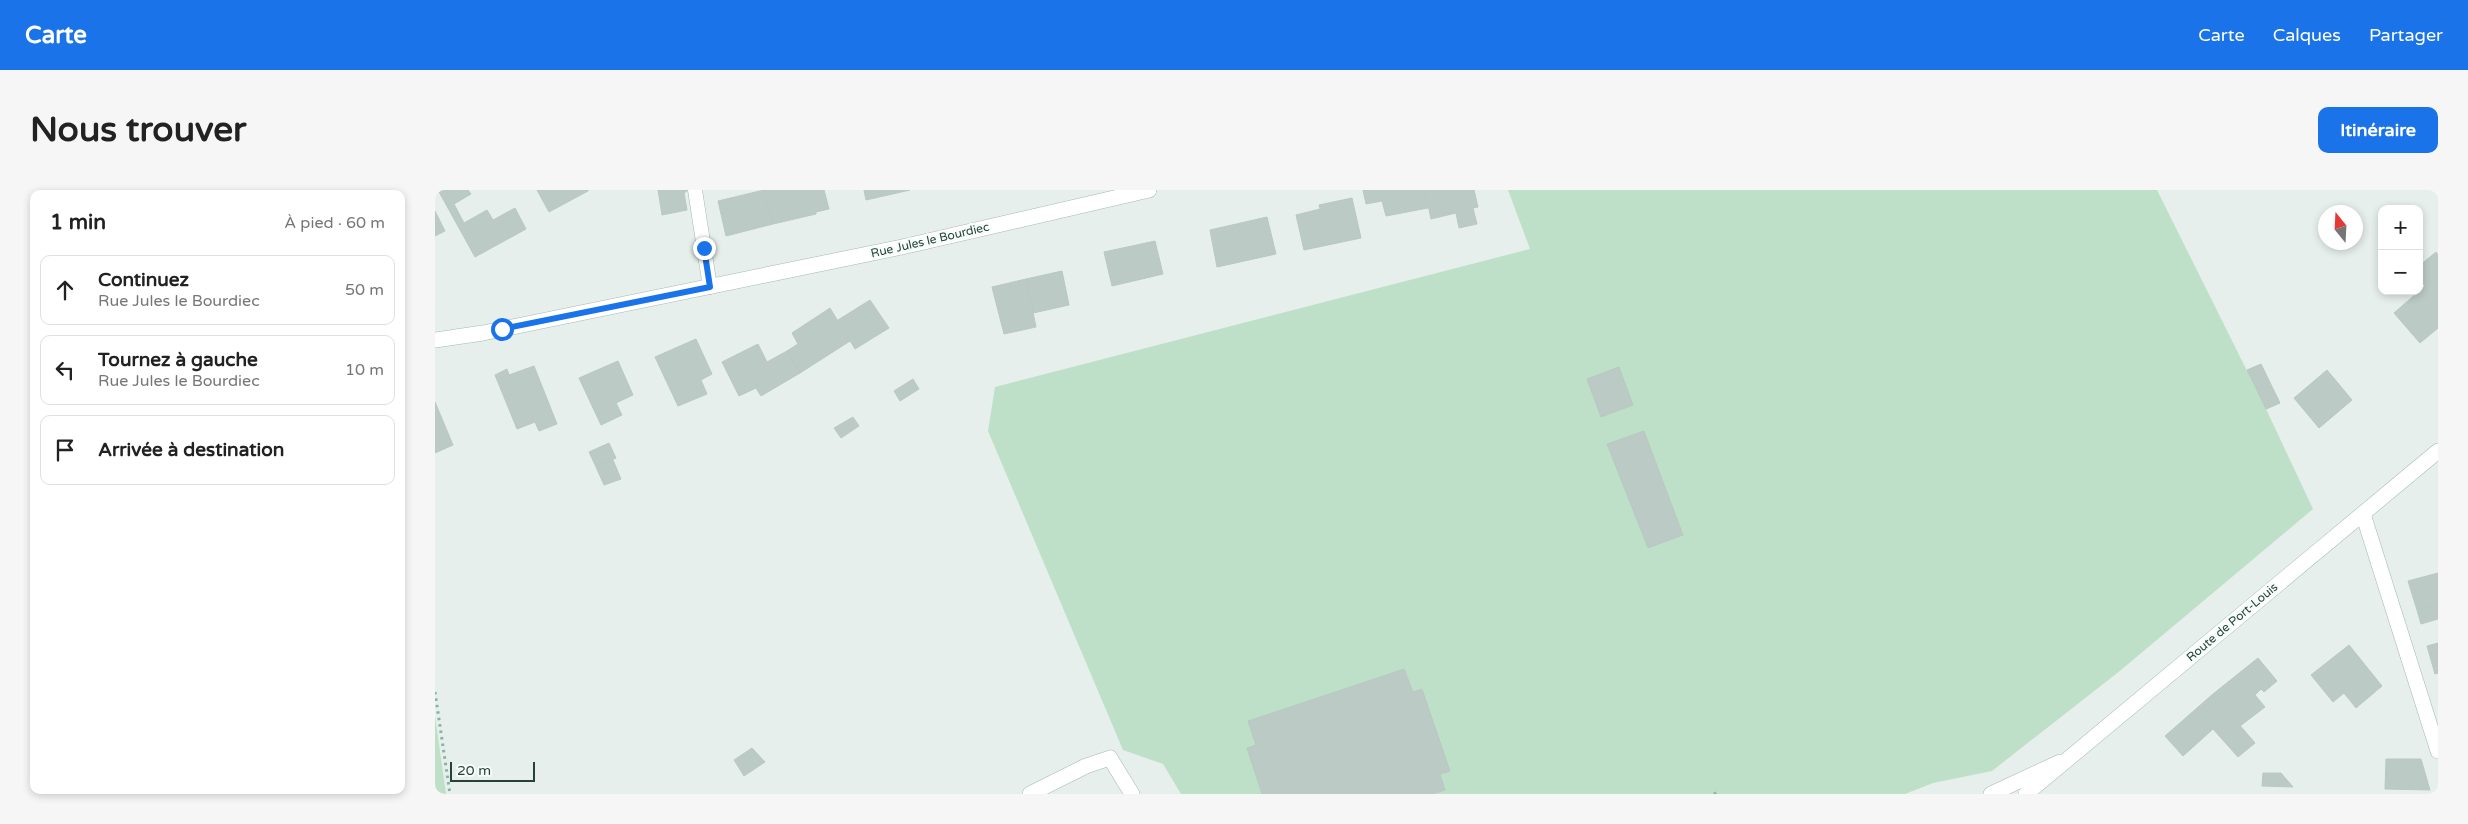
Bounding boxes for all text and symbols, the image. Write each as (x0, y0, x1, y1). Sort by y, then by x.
text: Carte (25, 21, 87, 50)
text: Carte (2198, 24, 2245, 46)
text: Calques (2273, 24, 2341, 46)
text: Partager (2369, 24, 2443, 46)
button: Itinéraire (2318, 107, 2438, 153)
text: Nous trouver (30, 109, 246, 151)
north arrow (2318, 205, 2363, 250)
map controls (2378, 205, 2423, 295)
button: + (2378, 205, 2423, 250)
text: 1 min (50, 210, 106, 235)
text: À pied · 60 m (284, 213, 385, 233)
street label: Rue Jules le Bourdiec (869, 220, 991, 260)
route end (693, 237, 716, 260)
button: − (2378, 250, 2423, 295)
text: Continuez (98, 269, 189, 291)
icon: ahead (51, 276, 79, 304)
text: 50 m (345, 280, 384, 300)
text: Rue Jules le Bourdiec (98, 291, 260, 311)
route start (491, 318, 514, 341)
text: Tournez à gauche (98, 349, 258, 371)
icon: left (51, 356, 79, 384)
text: 10 m (345, 360, 384, 380)
text: Rue Jules le Bourdiec (98, 371, 260, 391)
icon: arrive (51, 436, 79, 464)
text: Arrivée à destination (98, 439, 284, 461)
street label: Route de Port-Louis (2184, 580, 2281, 664)
scale bar (450, 759, 535, 782)
text: 20 m (457, 762, 491, 779)

